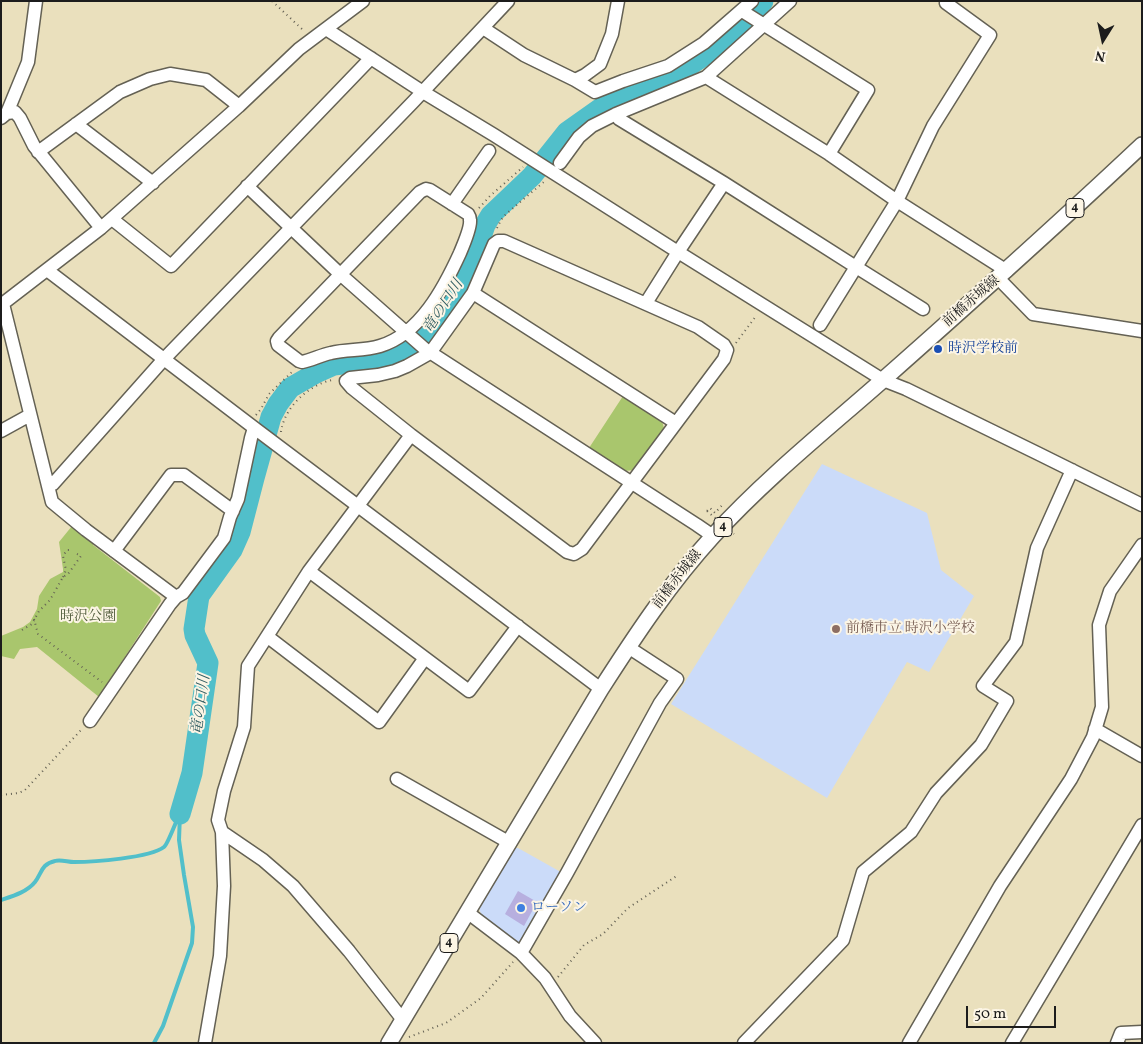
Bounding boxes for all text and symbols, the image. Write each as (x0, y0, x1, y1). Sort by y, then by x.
north arrow (1078, 15, 1128, 65)
text: N (1094, 45, 1107, 66)
road number: 4 (1066, 198, 1084, 218)
street label: 前橋赤城線 (940, 273, 1004, 331)
water label: 竜の口川 (420, 277, 468, 337)
place label: 時沢学校前 (948, 341, 1018, 357)
marker: 時沢学校前 (932, 343, 944, 355)
road number: 4 (714, 518, 732, 536)
street label: 前橋赤城線 (650, 547, 706, 613)
park label: 時沢公園 (60, 609, 116, 625)
place label: 前橋市立 時沢小学校 (846, 621, 975, 637)
marker: 前橋市立 時沢小学校 (830, 623, 842, 635)
water label: 竜の口川 (189, 674, 215, 736)
place label: ローソン (531, 900, 587, 916)
marker: ローソン (515, 902, 527, 914)
road number: 4 (440, 934, 458, 952)
scale bar (968, 996, 1058, 1028)
text: 50 m (974, 1004, 1006, 1025)

